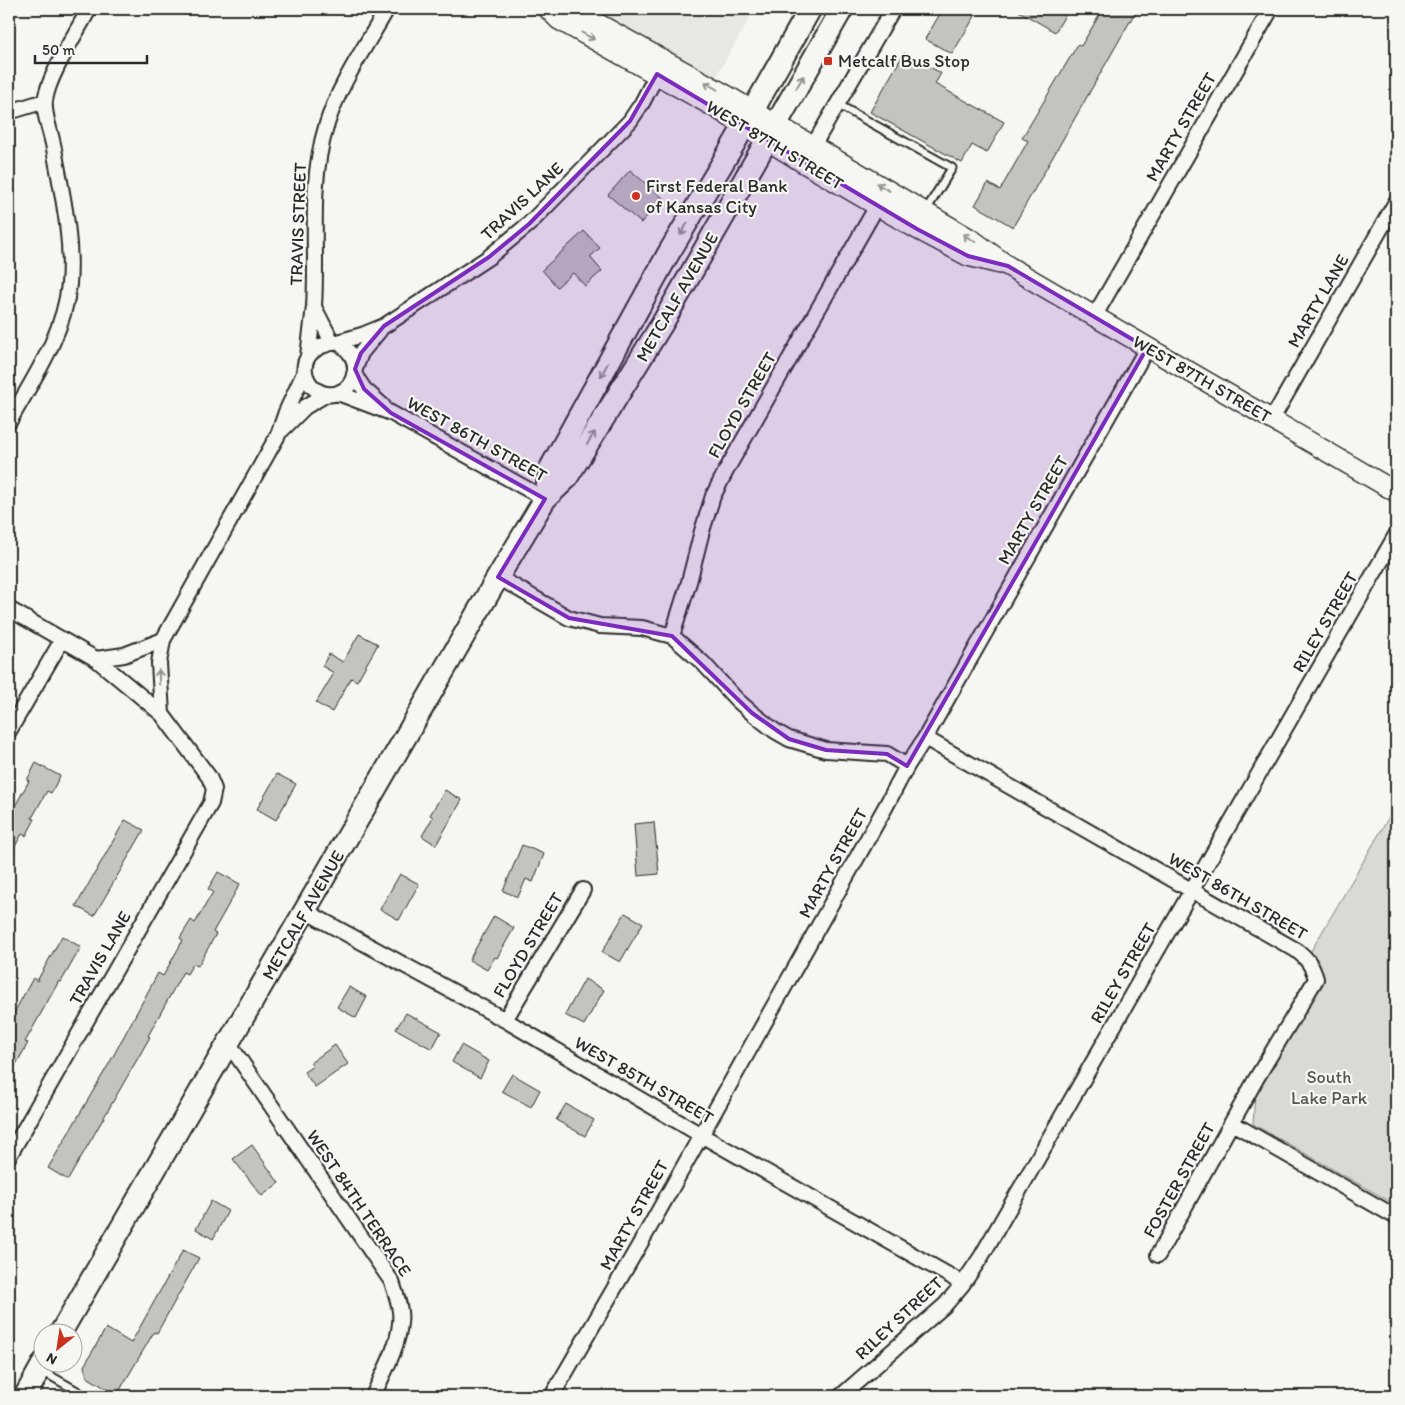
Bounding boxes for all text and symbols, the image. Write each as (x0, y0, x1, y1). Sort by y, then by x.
one-way arrow (581, 31, 596, 41)
scale bar (35, 32, 148, 64)
text: 50 m (42, 41, 75, 59)
place label: Metcalf Bus Stop (838, 50, 970, 72)
marker: Metcalf Bus Stop (822, 55, 834, 67)
street label: MARTY STREET (1141, 68, 1221, 186)
one-way arrow (795, 75, 805, 90)
one-way arrow (703, 81, 718, 91)
street label: WEST 87TH STREET (702, 95, 848, 195)
street label: TRAVIS LANE (476, 157, 568, 245)
street label: TRAVIS STREET (285, 162, 311, 286)
place label: First Federal Bank of Kansas City (646, 175, 787, 218)
one-way arrow (876, 182, 890, 192)
marker: First Federal Bank of Kansas City (630, 190, 642, 202)
one-way arrow (678, 221, 688, 235)
street label: METCALF AVENUE (631, 228, 723, 366)
one-way arrow (962, 233, 976, 243)
street label: MARTY LANE (1282, 250, 1354, 352)
street label: WEST 87TH STREET (1129, 330, 1275, 428)
street label: FLOYD STREET (703, 348, 781, 462)
one-way arrow (599, 363, 609, 377)
street label: WEST 86TH STREET (403, 391, 551, 487)
one-way arrow (587, 431, 597, 445)
street label: MARTY STREET (993, 451, 1073, 569)
street label: RILEY STREET (1287, 568, 1363, 676)
one-way arrow (154, 669, 164, 686)
street label: MARTY STREET (794, 804, 872, 922)
street label: METCALF AVENUE (257, 846, 349, 984)
street label: WEST 86TH STREET (1164, 847, 1312, 945)
street label: FLOYD STREET (488, 888, 568, 1002)
street label: TRAVIS LANE (64, 907, 136, 1009)
street label: RILEY STREET (1085, 919, 1161, 1027)
street label: WEST 85TH STREET (571, 1031, 717, 1129)
park label: South Lake Park (1291, 1066, 1368, 1109)
street label: FOSTER STREET (1138, 1119, 1220, 1241)
street label: WEST 84TH TERRACE (302, 1126, 416, 1280)
street label: MARTY STREET (595, 1156, 673, 1274)
street label: RILEY STREET (850, 1272, 948, 1364)
north arrow (32, 1322, 82, 1372)
text: N (43, 1349, 60, 1369)

